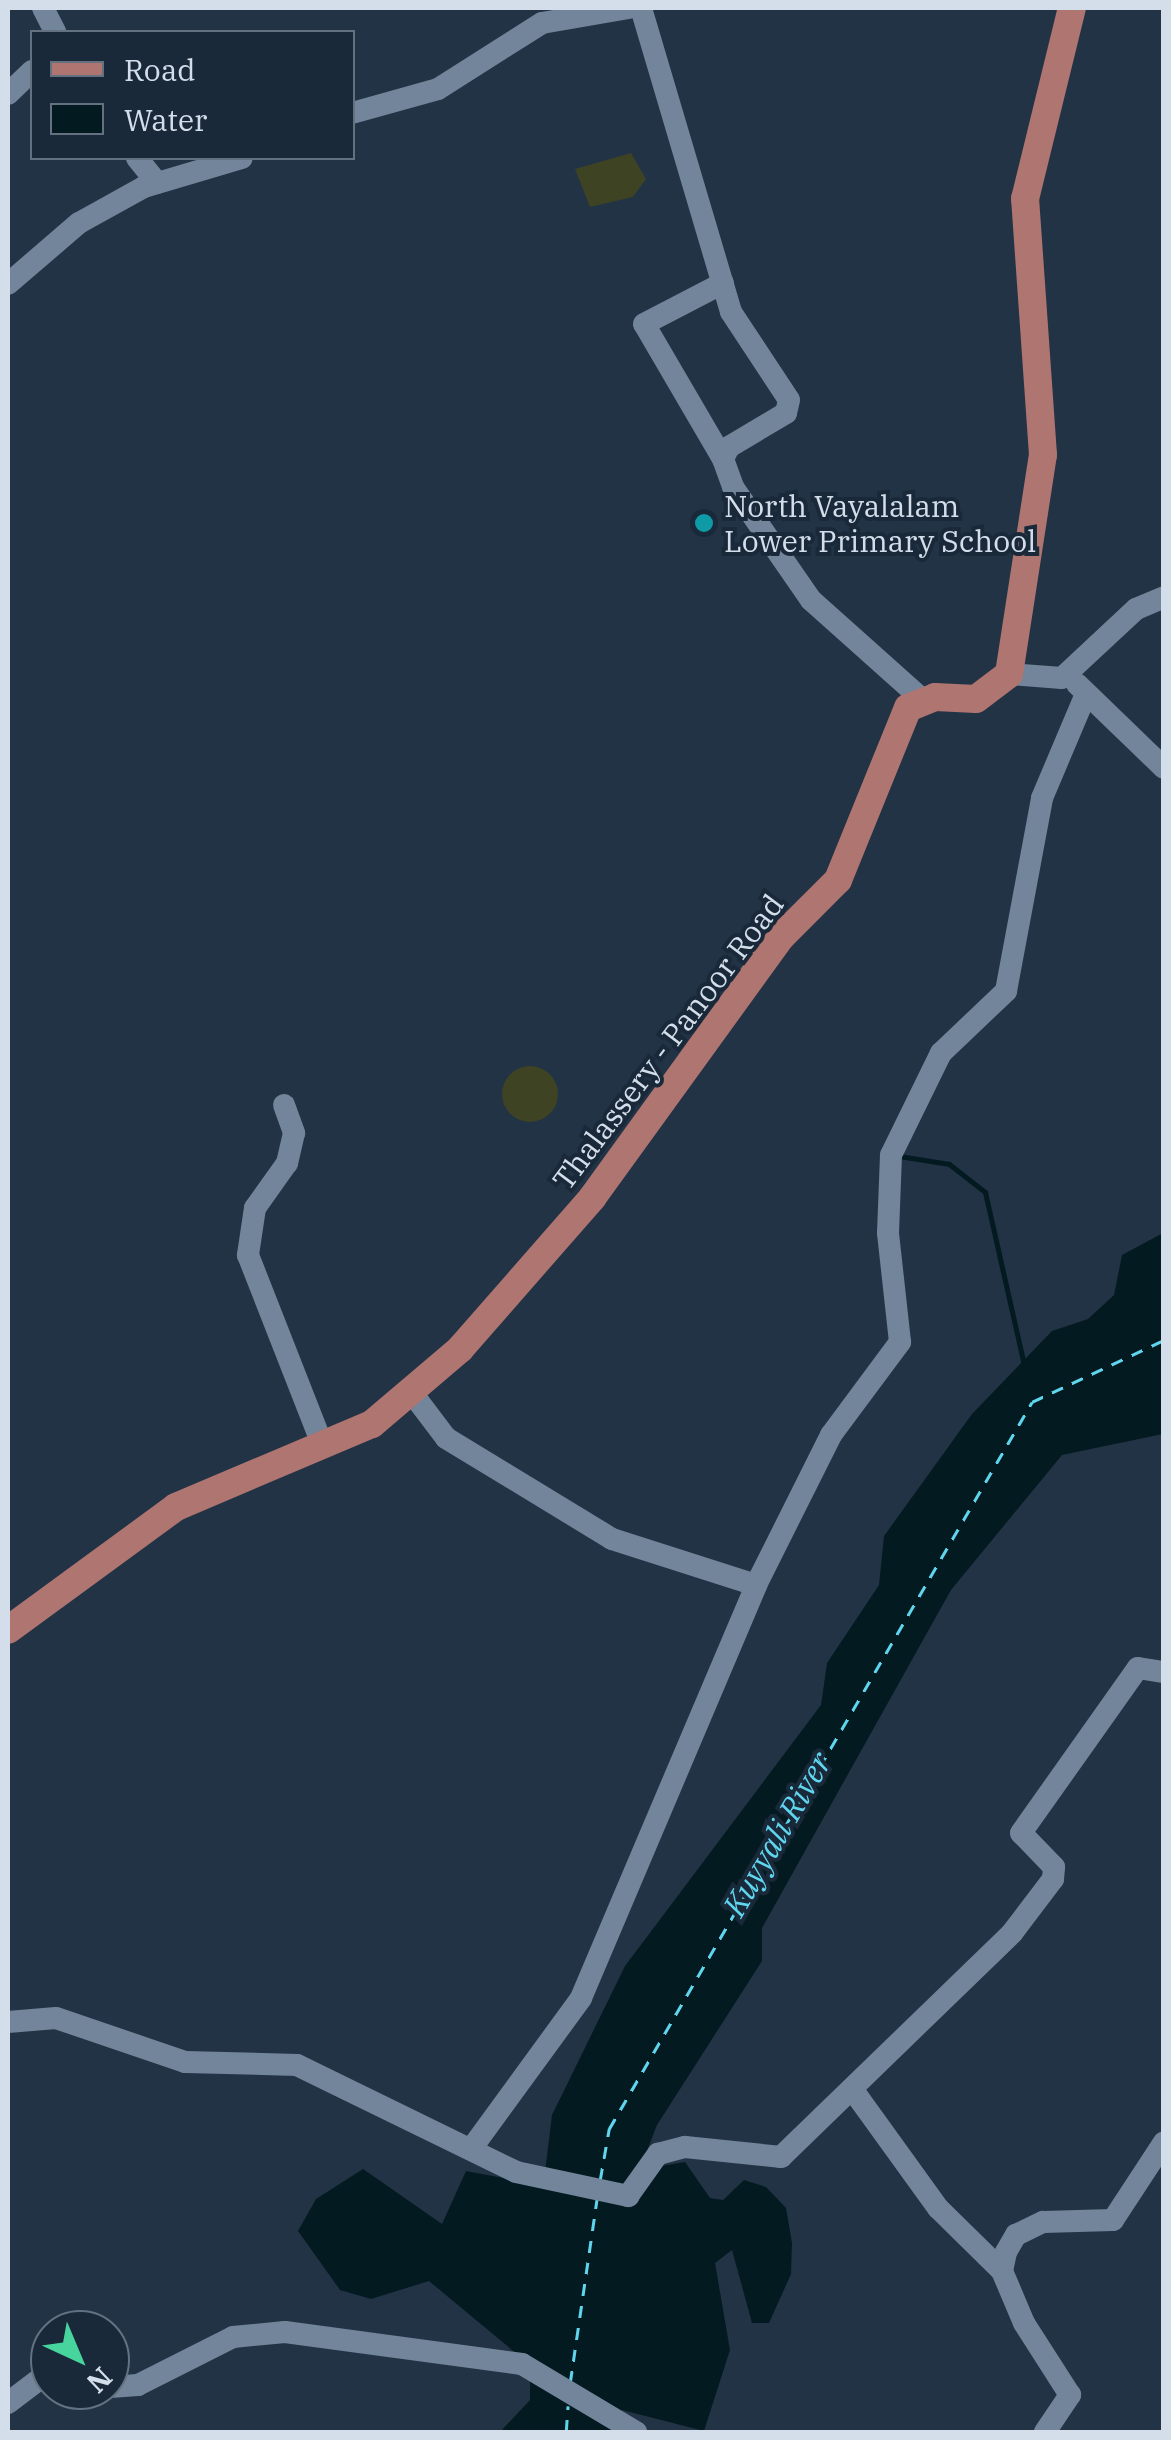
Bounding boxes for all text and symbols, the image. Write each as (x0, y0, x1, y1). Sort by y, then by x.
legend (30, 30, 355, 160)
text: Road (124, 50, 196, 89)
text: Water (124, 100, 207, 139)
place label: North Vayalalam Lower Primary School (724, 488, 1036, 558)
marker: North Vayalalam Lower Primary School (693, 512, 715, 534)
street label: Thalassery - Panoor Road (545, 887, 791, 1197)
water label: Kuyyali River (715, 1745, 839, 1923)
north arrow (30, 2310, 130, 2410)
text: N (79, 2359, 121, 2402)

